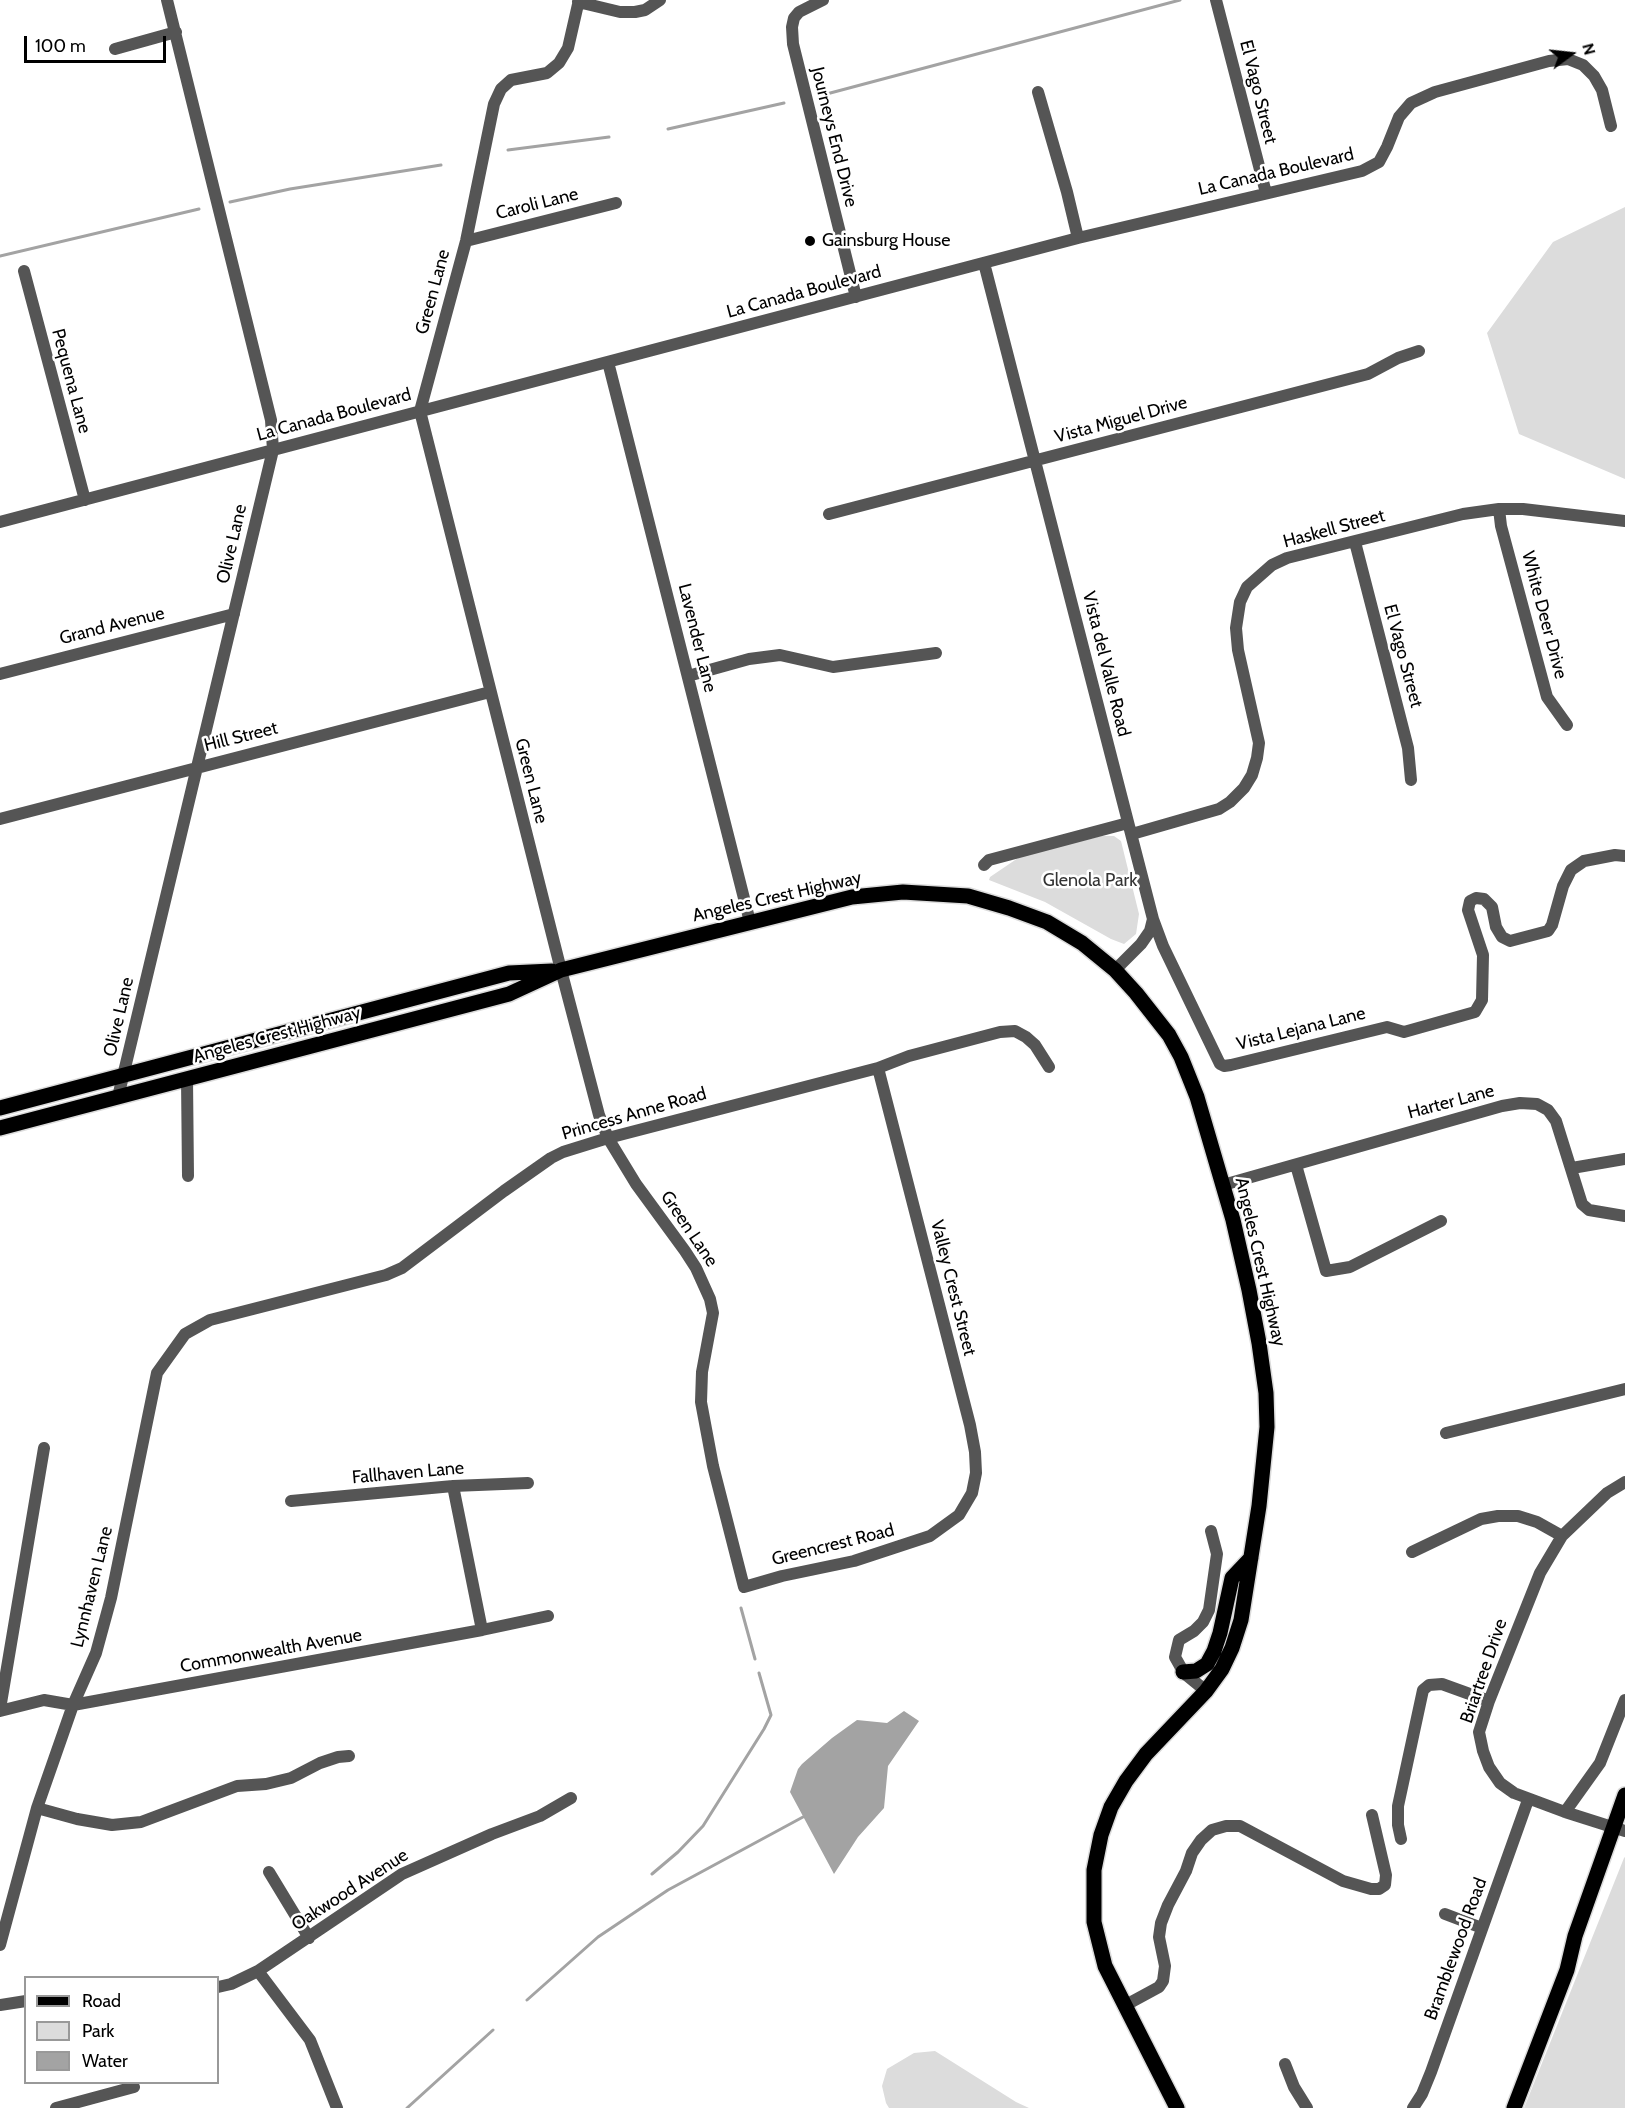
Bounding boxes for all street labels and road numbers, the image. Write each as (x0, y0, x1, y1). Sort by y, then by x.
street label: El Vago Street (1235, 38, 1281, 146)
street label: Journeys End Drive (806, 65, 862, 209)
street label: La Canada Boulevard (1196, 144, 1356, 200)
street label: Caroli Lane (494, 183, 580, 225)
street label: Green Lane (411, 247, 455, 337)
street label: La Canada Boulevard (724, 261, 884, 323)
street label: Pequena Lane (47, 326, 95, 436)
street label: La Canada Boulevard (254, 384, 414, 446)
street label: Vista Miguel Drive (1052, 392, 1190, 448)
street label: Olive Lane (212, 502, 252, 586)
street label: Haskell Street (1281, 505, 1387, 553)
street label: White Deer Drive (1517, 549, 1571, 681)
street label: Lavender Lane (673, 581, 721, 695)
street label: Vista del Valle Road (1078, 589, 1134, 739)
street label: El Vago Street (1379, 602, 1427, 710)
street label: Grand Avenue (57, 603, 167, 649)
street label: Hill Street (202, 717, 280, 757)
street label: Green Lane (510, 736, 552, 826)
street label: Angeles Crest Highway (690, 867, 864, 927)
street label: Olive Lane (99, 975, 139, 1059)
street label: Angeles Crest Highway (191, 1002, 363, 1068)
street label: Vista Lejana Lane (1234, 1003, 1368, 1055)
street label: Harter Lane (1405, 1080, 1497, 1124)
street label: Princess Anne Road (559, 1083, 709, 1145)
street label: Angeles Crest Highway (1230, 1175, 1290, 1349)
street label: Green Lane (656, 1187, 722, 1271)
street label: Valley Crest Street (926, 1218, 980, 1358)
street label: Fallhaven Lane (351, 1457, 465, 1489)
street label: Greencrest Road (770, 1519, 896, 1571)
street label: Lynnhaven Lane (67, 1524, 117, 1650)
street label: Briartree Drive (1456, 1616, 1512, 1726)
street label: Commonwealth Avenue (178, 1624, 364, 1678)
street label: Oakwood Avenue (288, 1844, 412, 1936)
street label: Bramblewood Road (1420, 1875, 1492, 2023)

